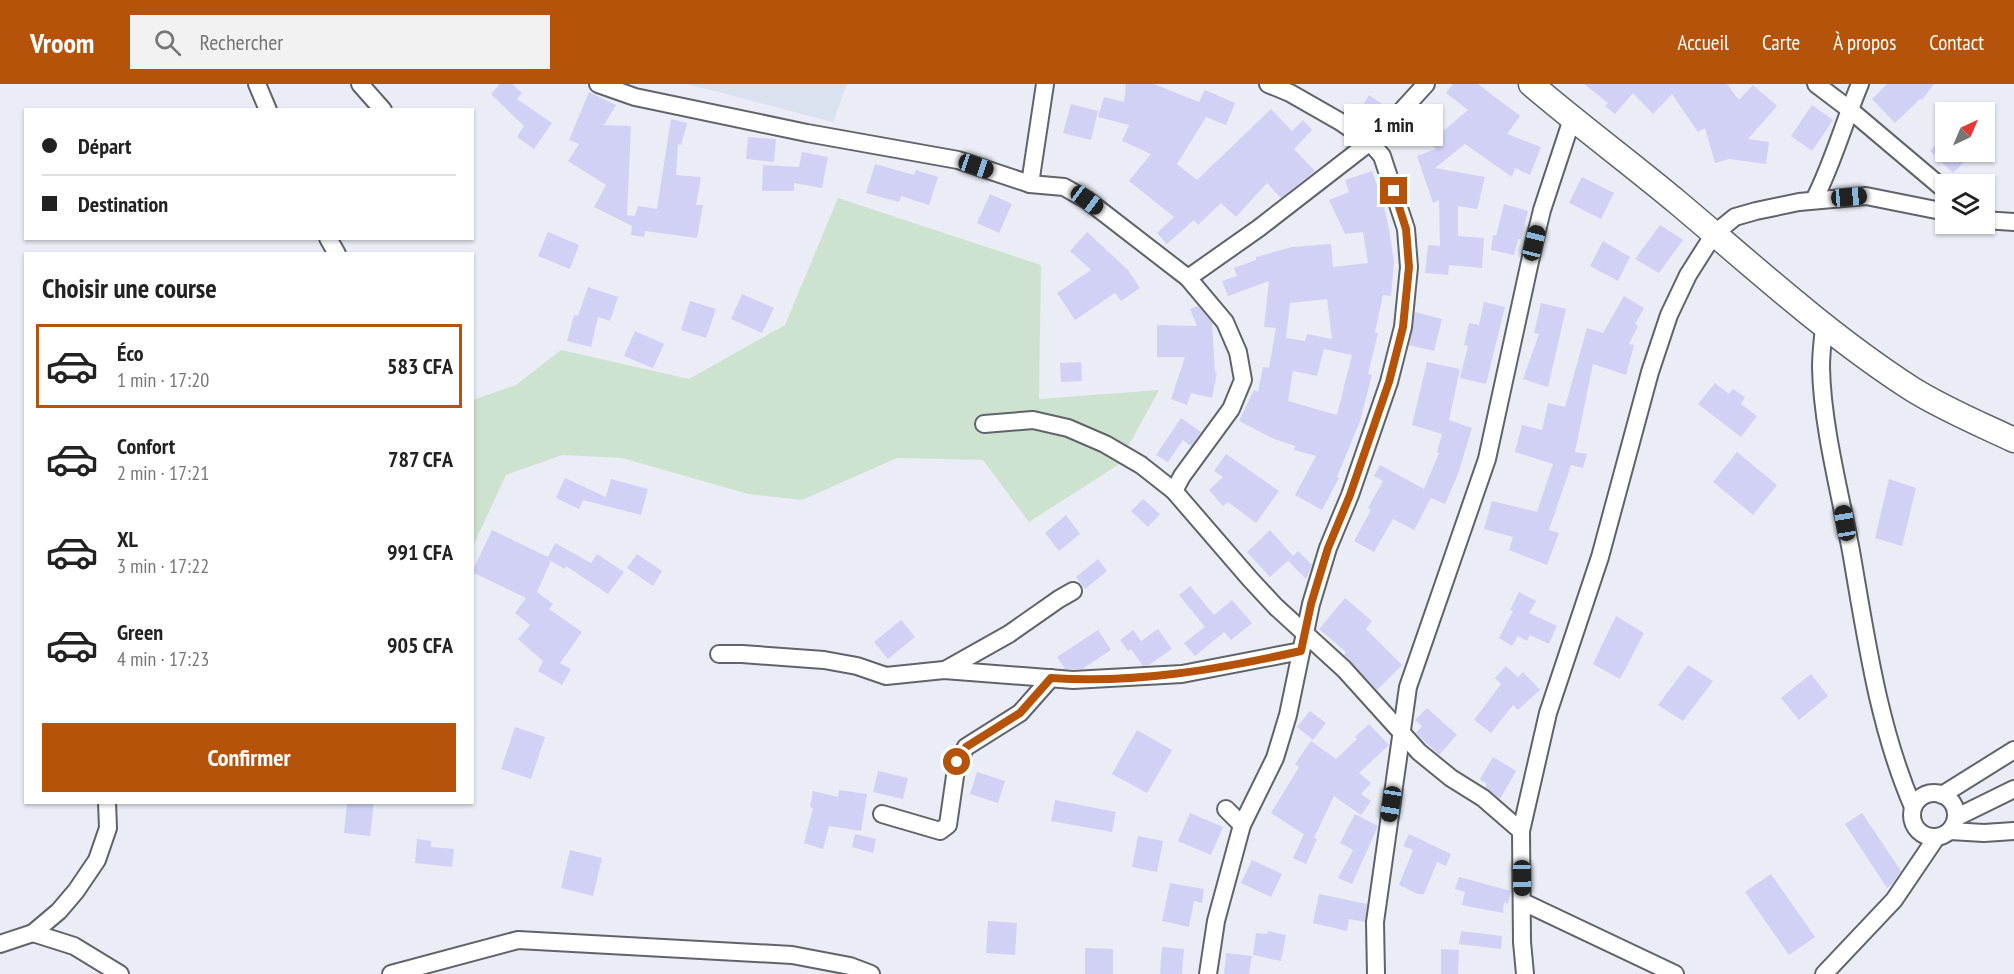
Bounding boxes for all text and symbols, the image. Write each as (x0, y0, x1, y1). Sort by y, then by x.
search box (130, 15, 550, 69)
text: Vroom (30, 24, 94, 61)
icon: search (151, 26, 184, 59)
text: Rechercher (199, 28, 283, 56)
text: Accueil (1677, 29, 1729, 56)
text: Carte (1762, 29, 1800, 56)
text: À propos (1833, 29, 1896, 56)
text: Contact (1929, 29, 1984, 56)
north arrow (1935, 102, 1995, 162)
map controls (1935, 102, 1995, 234)
callout: 1 min (1344, 104, 1444, 146)
text: 1 min (1373, 112, 1414, 138)
text: Départ (78, 132, 132, 160)
car (956, 152, 996, 180)
button: layers (1935, 174, 1995, 234)
route end (1380, 177, 1407, 204)
car (1067, 182, 1107, 218)
car (1830, 186, 1868, 208)
text: Destination (78, 190, 168, 218)
car (1521, 223, 1547, 263)
text: Choisir une course (42, 271, 217, 305)
icon: car (45, 339, 99, 393)
text: Éco (117, 339, 144, 367)
text: 583 CFA (387, 352, 453, 380)
text: 1 min · 17:20 (117, 367, 209, 393)
icon: car (45, 432, 99, 486)
text: Confort (117, 432, 175, 460)
text: 787 CFA (388, 445, 453, 473)
text: 2 min · 17:21 (117, 460, 209, 486)
car (1833, 504, 1857, 542)
icon: car (45, 525, 99, 579)
text: XL (117, 525, 138, 553)
text: 991 CFA (387, 538, 453, 566)
text: 3 min · 17:22 (117, 553, 209, 579)
icon: car (45, 618, 99, 672)
text: Green (117, 618, 163, 646)
text: 905 CFA (387, 631, 453, 659)
text: 4 min · 17:23 (117, 646, 209, 672)
button: Confirmer (42, 723, 456, 792)
route start (943, 748, 970, 775)
car (1379, 785, 1403, 823)
car (1513, 860, 1531, 896)

